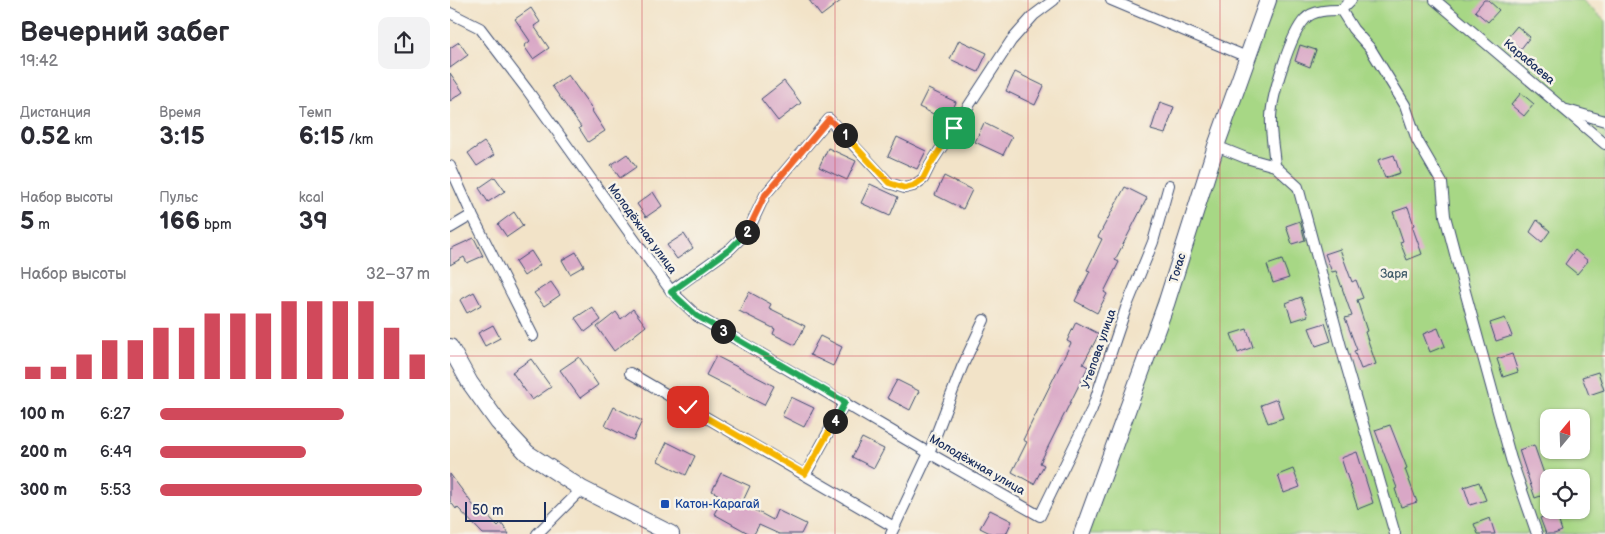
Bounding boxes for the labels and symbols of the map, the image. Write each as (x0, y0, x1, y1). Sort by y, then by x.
street label: Карабаева (1500, 36, 1558, 88)
pin (933, 107, 975, 149)
pin: 1 (832, 122, 858, 148)
street label: Молодёжная улица (604, 181, 680, 277)
pin: 2 (734, 220, 760, 244)
street label: Тоғас (1166, 251, 1190, 285)
park label: Заря (1380, 267, 1408, 282)
street label: Утепова улица (1078, 307, 1120, 391)
pin: 3 (710, 318, 736, 344)
pin (667, 386, 709, 428)
pin: 4 (822, 408, 848, 434)
north arrow (1540, 409, 1590, 459)
street label: Молодёжная улица (926, 431, 1028, 499)
place label: Катон-Карагай (675, 497, 760, 512)
marker: Катон-Карагай (659, 498, 671, 510)
scale bar (465, 499, 546, 522)

